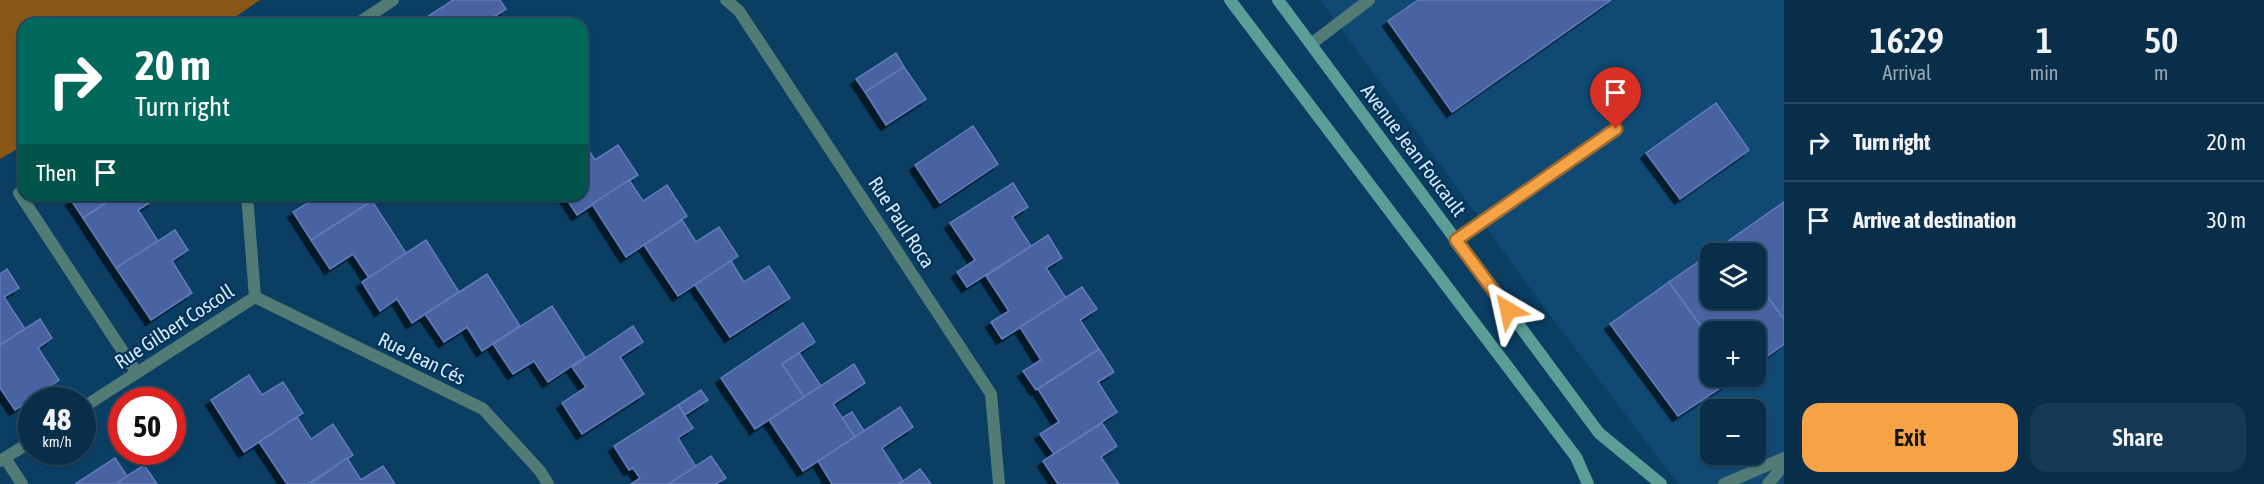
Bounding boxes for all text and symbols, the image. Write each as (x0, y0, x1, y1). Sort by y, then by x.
text: 16:29 (1870, 19, 1944, 61)
text: 1 (2036, 19, 2053, 61)
text: 50 (2144, 19, 2178, 61)
text: 20 m (135, 41, 210, 89)
icon: right (36, 42, 114, 120)
text: Arrival (1882, 61, 1931, 84)
text: min (2030, 61, 2058, 84)
text: m (2154, 61, 2168, 84)
pin (1590, 67, 1641, 129)
icon: arrive (1599, 76, 1632, 109)
street label: Avenue Jean Foucault (1357, 79, 1471, 221)
text: Turn right (135, 91, 230, 122)
icon: right (1802, 126, 1835, 159)
text: Turn right (1853, 129, 1930, 155)
text: 20 m (2206, 129, 2246, 155)
icon: arrive (89, 156, 122, 189)
text: Then (36, 160, 77, 186)
street label: Rue Paul Roca (864, 172, 940, 272)
icon: arrive (1802, 204, 1835, 237)
text: Arrive at destination (1853, 207, 2016, 233)
text: 30 m (2206, 207, 2246, 233)
map controls (1700, 243, 1766, 465)
button: layers (1700, 243, 1766, 309)
position arrow (1476, 278, 1540, 342)
street label: Rue Gilbert Coscoll (110, 279, 239, 373)
button: + (1700, 321, 1766, 387)
street label: Rue Jean Cés (375, 327, 469, 389)
speed limit sign: 50 (108, 387, 186, 465)
button: − (1700, 399, 1766, 465)
text: 48 (43, 402, 71, 436)
button: Exit (1802, 403, 2018, 472)
button: Share (2030, 403, 2246, 472)
text: km/h (42, 433, 72, 450)

